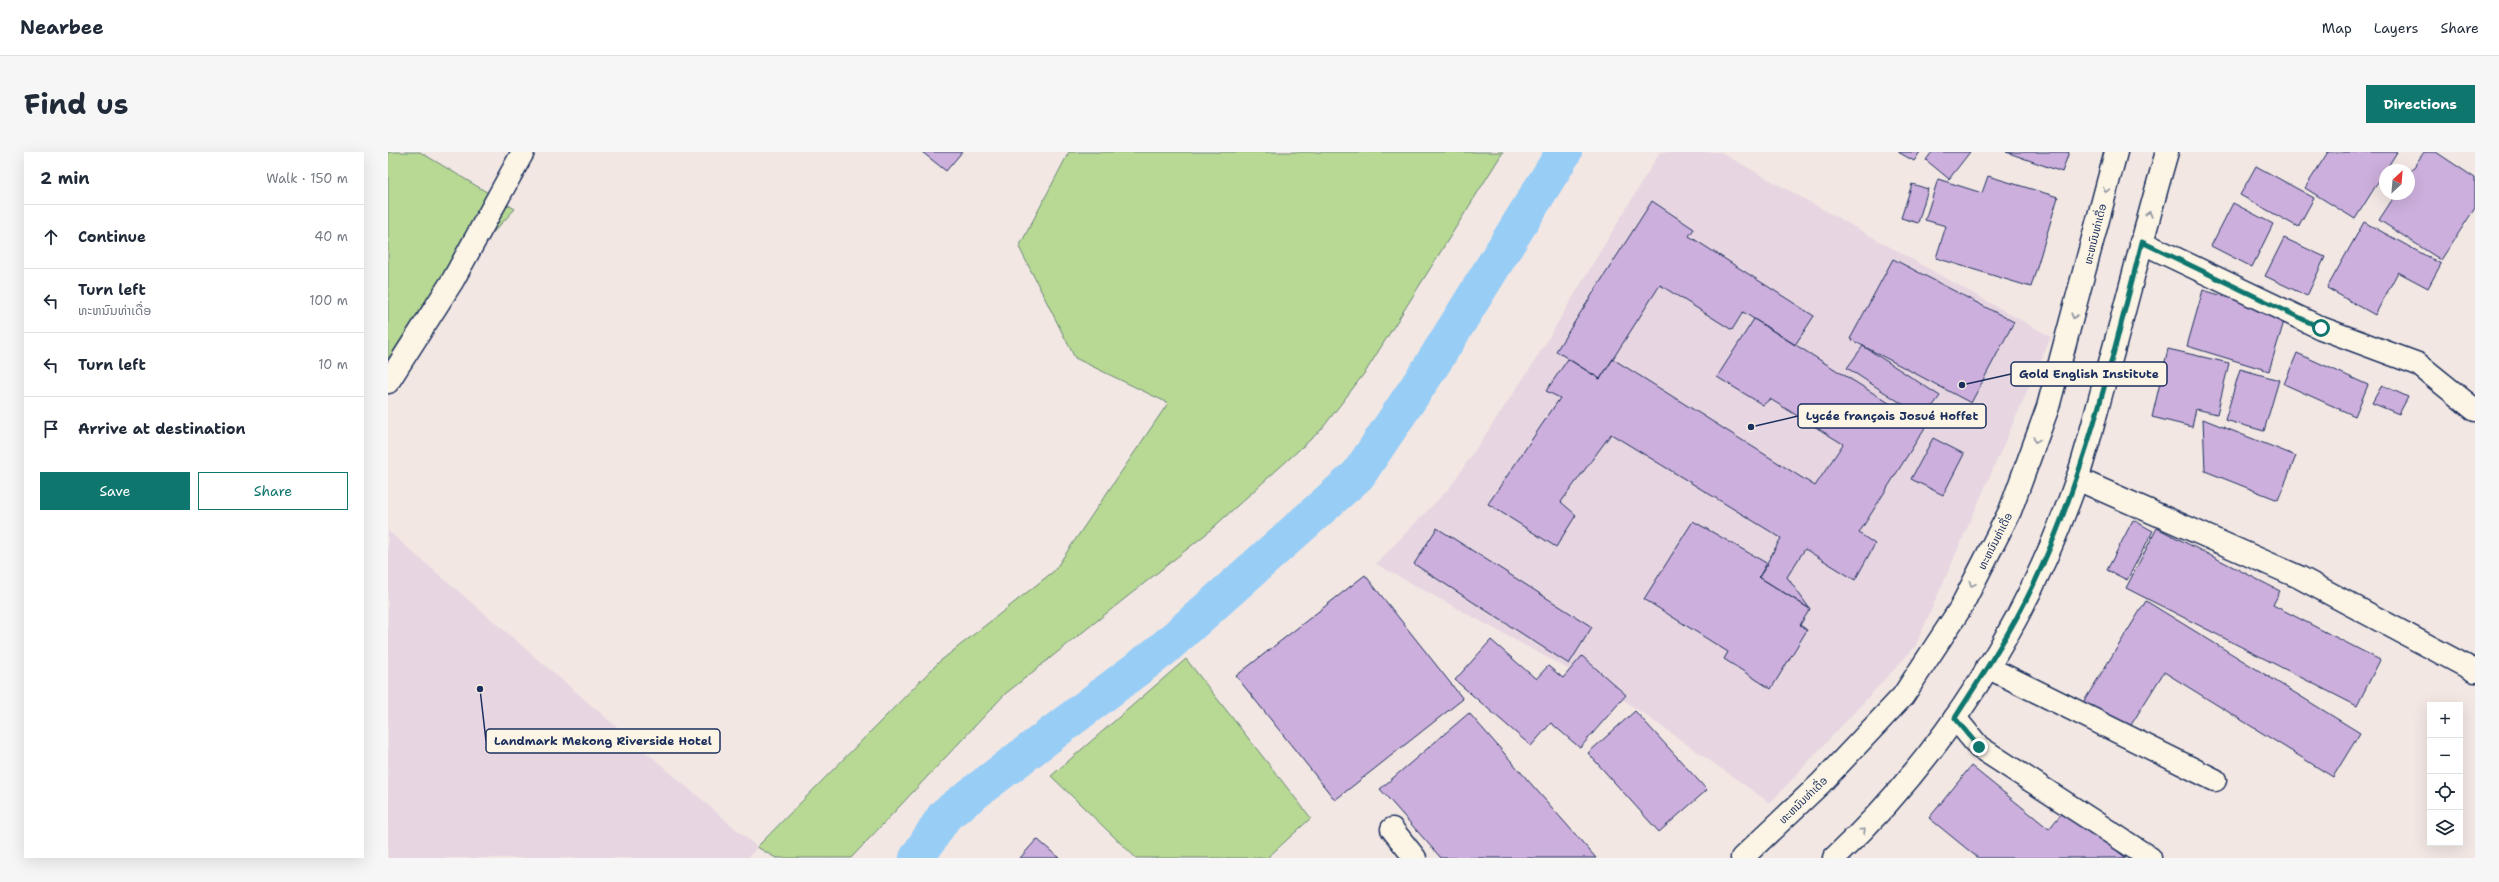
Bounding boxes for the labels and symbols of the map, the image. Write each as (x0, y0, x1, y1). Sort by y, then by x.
north arrow (2379, 164, 2415, 200)
one-way arrow (2102, 186, 2111, 193)
street label: ທະຫນົນທ່າເດື່ອ (2080, 202, 2110, 266)
one-way arrow (2144, 211, 2153, 218)
one-way arrow (2070, 312, 2079, 319)
route start (2312, 319, 2330, 337)
callout: Gold English Institute (2011, 362, 2167, 386)
text: Gold English Institute (2019, 366, 2159, 382)
callout: Lycée français Josué Hoffet (1798, 404, 1986, 428)
text: Lycée français Josué Hoffet (1806, 408, 1978, 424)
one-way arrow (2032, 436, 2041, 443)
street label: ທະຫນົນທ່າເດື່ອ (1974, 510, 2016, 572)
one-way arrow (1970, 580, 1977, 588)
callout: Landmark Mekong Riverside Hotel (486, 729, 720, 753)
text: Landmark Mekong Riverside Hotel (494, 733, 712, 749)
route end (1970, 738, 1988, 756)
street label: ທະຫນົນທ່າເດື່ອ (1775, 773, 1831, 827)
one-way arrow (1858, 829, 1866, 836)

